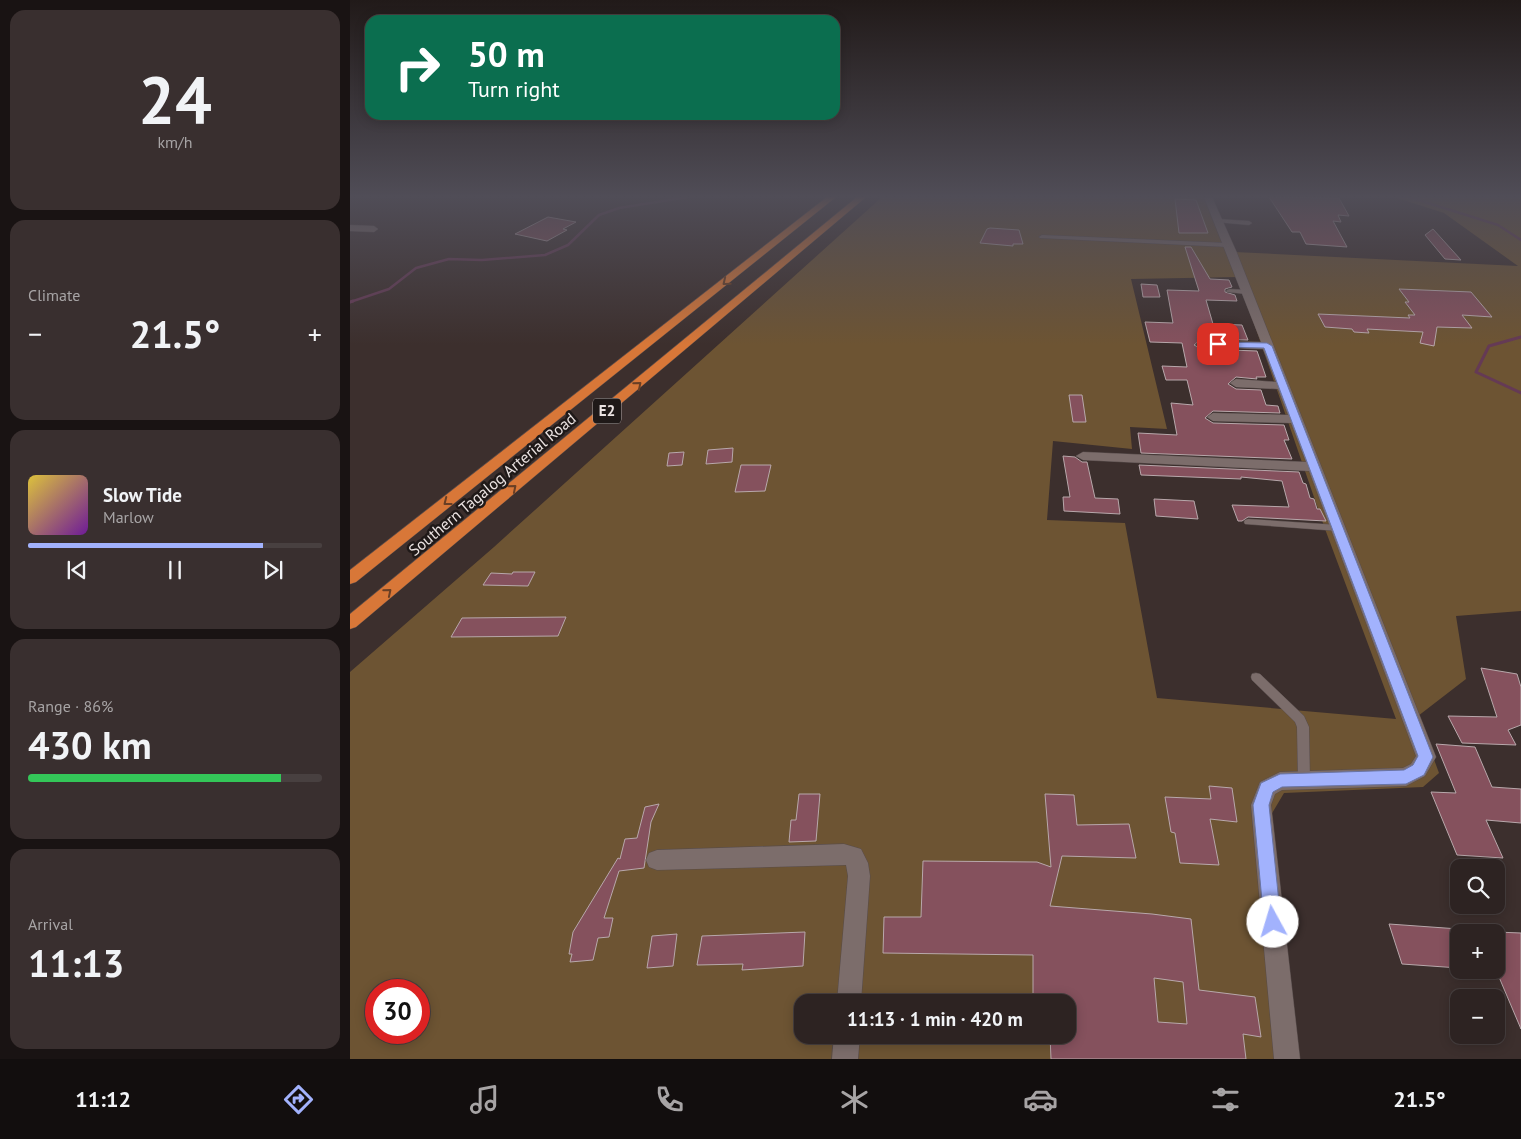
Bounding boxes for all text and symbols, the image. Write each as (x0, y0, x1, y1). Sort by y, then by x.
text: 50 m (468, 31, 545, 77)
icon: right (385, 35, 450, 100)
text: 24 (138, 57, 212, 141)
text: Turn right (468, 75, 560, 103)
text: km/h (157, 132, 193, 152)
one-way arrow (723, 276, 732, 284)
text: Climate (28, 285, 80, 305)
text: 21.5° (130, 309, 220, 358)
text: − (28, 315, 42, 352)
text: + (308, 315, 322, 352)
pin (1197, 323, 1239, 365)
icon: arrive (1204, 330, 1232, 358)
one-way arrow (632, 382, 641, 390)
road number: E2 (593, 398, 621, 424)
street label: Southern Tagalog Arterial Road (404, 408, 580, 560)
text: Slow Tide (103, 483, 182, 507)
one-way arrow (507, 486, 516, 494)
one-way arrow (444, 496, 453, 504)
text: Marlow (103, 507, 154, 527)
icon: previous (63, 556, 91, 584)
icon: pause (161, 556, 189, 584)
icon: next (259, 556, 287, 584)
one-way arrow (382, 588, 391, 597)
text: Range · 86% (28, 696, 113, 716)
text: 430 km (28, 720, 152, 769)
map controls (1450, 859, 1505, 1044)
button: search (1450, 859, 1505, 914)
position arrow (1246, 895, 1298, 947)
text: Arrival (28, 914, 73, 934)
button: + (1450, 924, 1505, 979)
text: 11:13 (28, 938, 124, 987)
speed limit sign: 30 (365, 979, 430, 1044)
button: − (1450, 989, 1505, 1044)
text: 11:13 · 1 min · 420 m (847, 1007, 1023, 1031)
icon: directions (281, 1082, 316, 1117)
icon: music (467, 1082, 502, 1117)
icon: phone (652, 1082, 687, 1117)
icon: climate (837, 1082, 872, 1117)
icon: car (1023, 1082, 1058, 1117)
icon: filters (1208, 1082, 1243, 1117)
text: 11:12 (75, 1085, 131, 1113)
text: 21.5° (1393, 1085, 1446, 1113)

